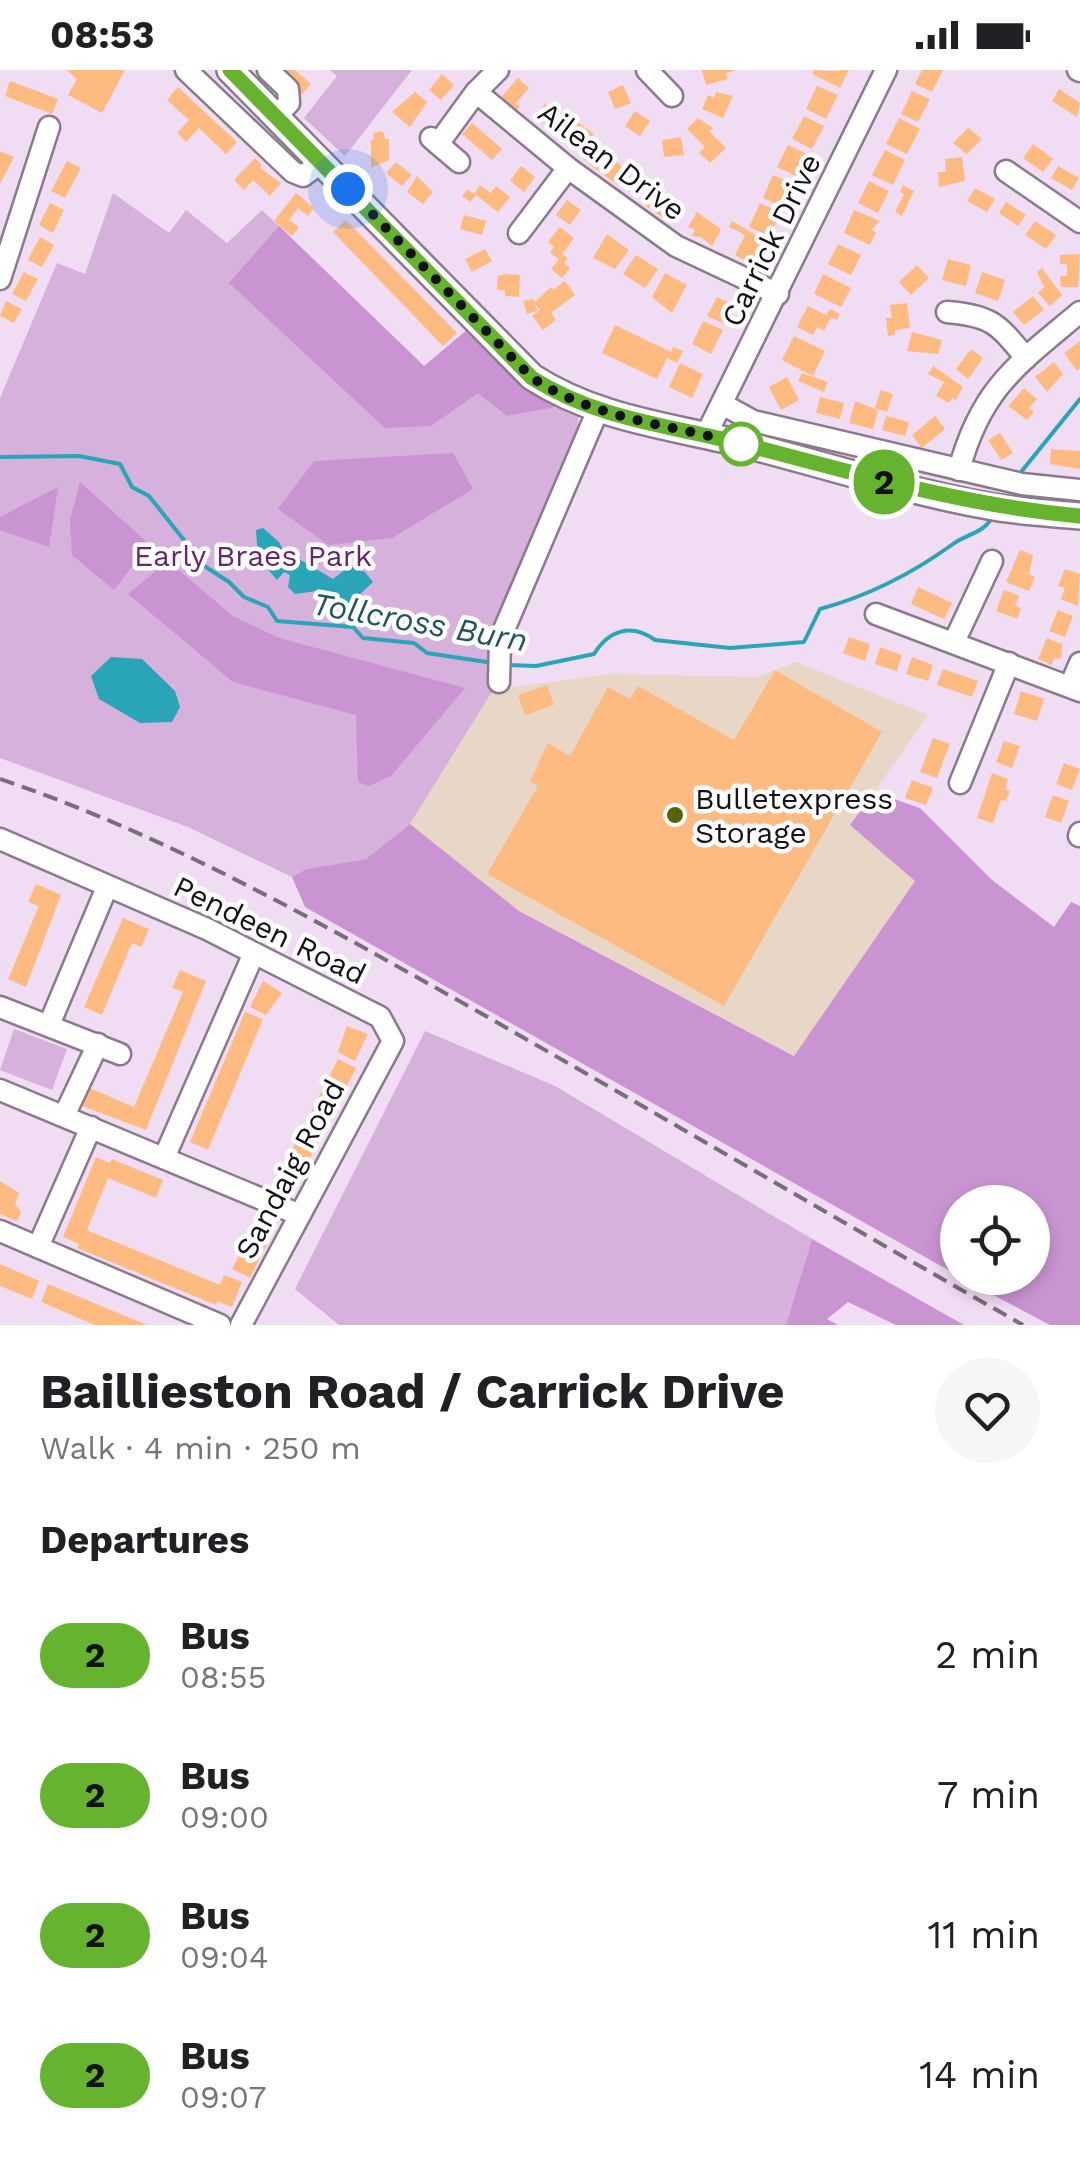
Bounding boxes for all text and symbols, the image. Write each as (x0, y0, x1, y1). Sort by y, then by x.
text: 08:53 (50, 13, 154, 57)
street label: Ailean Drive (532, 94, 692, 228)
street label: Carrick Drive (714, 148, 828, 332)
your location (323, 164, 373, 214)
unlabelled marker (720, 423, 762, 465)
line badge: 2 (852, 450, 916, 514)
text: 2 (874, 461, 894, 503)
park label: Early Braes Park (134, 538, 372, 573)
water label: Tollcross Burn (310, 584, 530, 660)
place label: Bulletexpress Storage (695, 781, 893, 850)
marker: Bulletexpress Storage (664, 804, 686, 826)
street label: Pendeen Road (168, 868, 372, 992)
street label: Sandaig Road (228, 1074, 352, 1264)
map controls (940, 1185, 1050, 1295)
button: locate (940, 1185, 1050, 1295)
button: heart (935, 1358, 1040, 1463)
text: Baillieston Road / Carrick Drive (40, 1363, 785, 1420)
text: Walk · 4 min · 250 m (40, 1429, 361, 1467)
text: Departures (40, 1518, 249, 1562)
text: Bus (180, 1614, 250, 1658)
text: 2 min (935, 1633, 1040, 1677)
text: 2 (85, 1634, 105, 1676)
text: 08:55 (180, 1658, 266, 1696)
text: Bus (180, 1754, 250, 1798)
text: 7 min (937, 1773, 1040, 1817)
text: 2 (85, 1774, 105, 1816)
text: 09:00 (180, 1798, 269, 1836)
text: Bus (180, 1894, 250, 1938)
text: 11 min (928, 1913, 1040, 1957)
text: 2 (85, 1914, 105, 1956)
text: 09:04 (180, 1938, 269, 1976)
text: Bus (180, 2034, 250, 2078)
text: 14 min (919, 2053, 1040, 2097)
text: 2 (85, 2054, 105, 2096)
text: 09:07 (180, 2078, 266, 2116)

